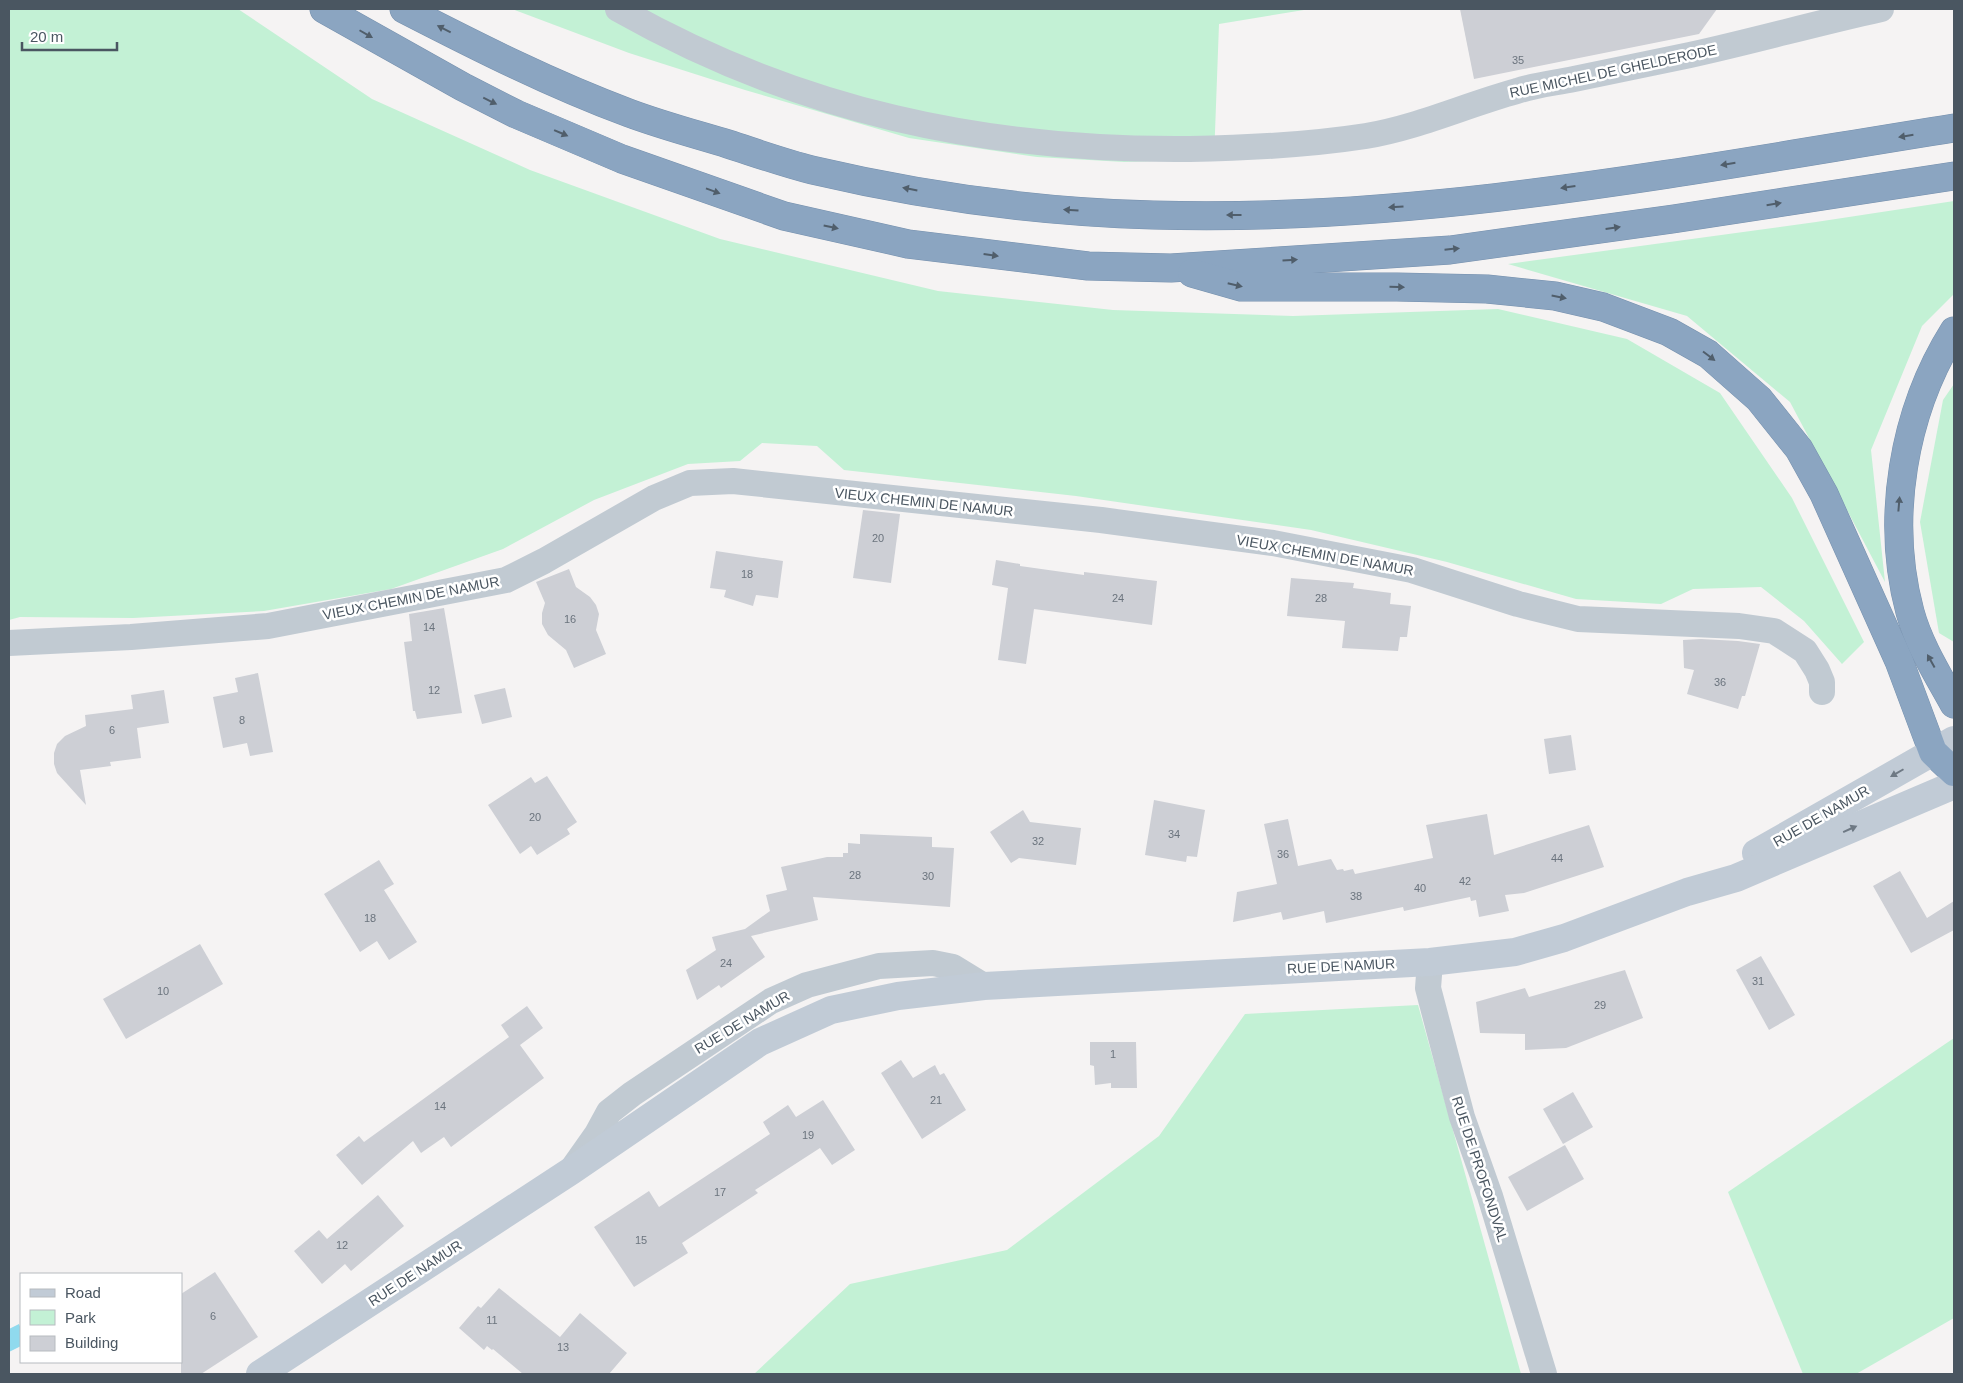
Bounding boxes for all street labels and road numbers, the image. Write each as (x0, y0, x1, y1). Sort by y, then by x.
street label: RUE MICHEL DE GHELDERODE (1508, 41, 1718, 101)
street label: VIEUX CHEMIN DE NAMUR (834, 485, 1014, 519)
street label: VIEUX CHEMIN DE NAMUR (1235, 532, 1415, 578)
street label: VIEUX CHEMIN DE NAMUR (321, 573, 501, 623)
street label: RUE DE NAMUR (1770, 782, 1872, 850)
street label: RUE DE NAMUR (1287, 955, 1395, 977)
street label: RUE DE NAMUR (692, 987, 792, 1057)
street label: RUE DE PROFONDVAL (1449, 1094, 1511, 1244)
street label: RUE DE NAMUR (365, 1237, 465, 1309)

